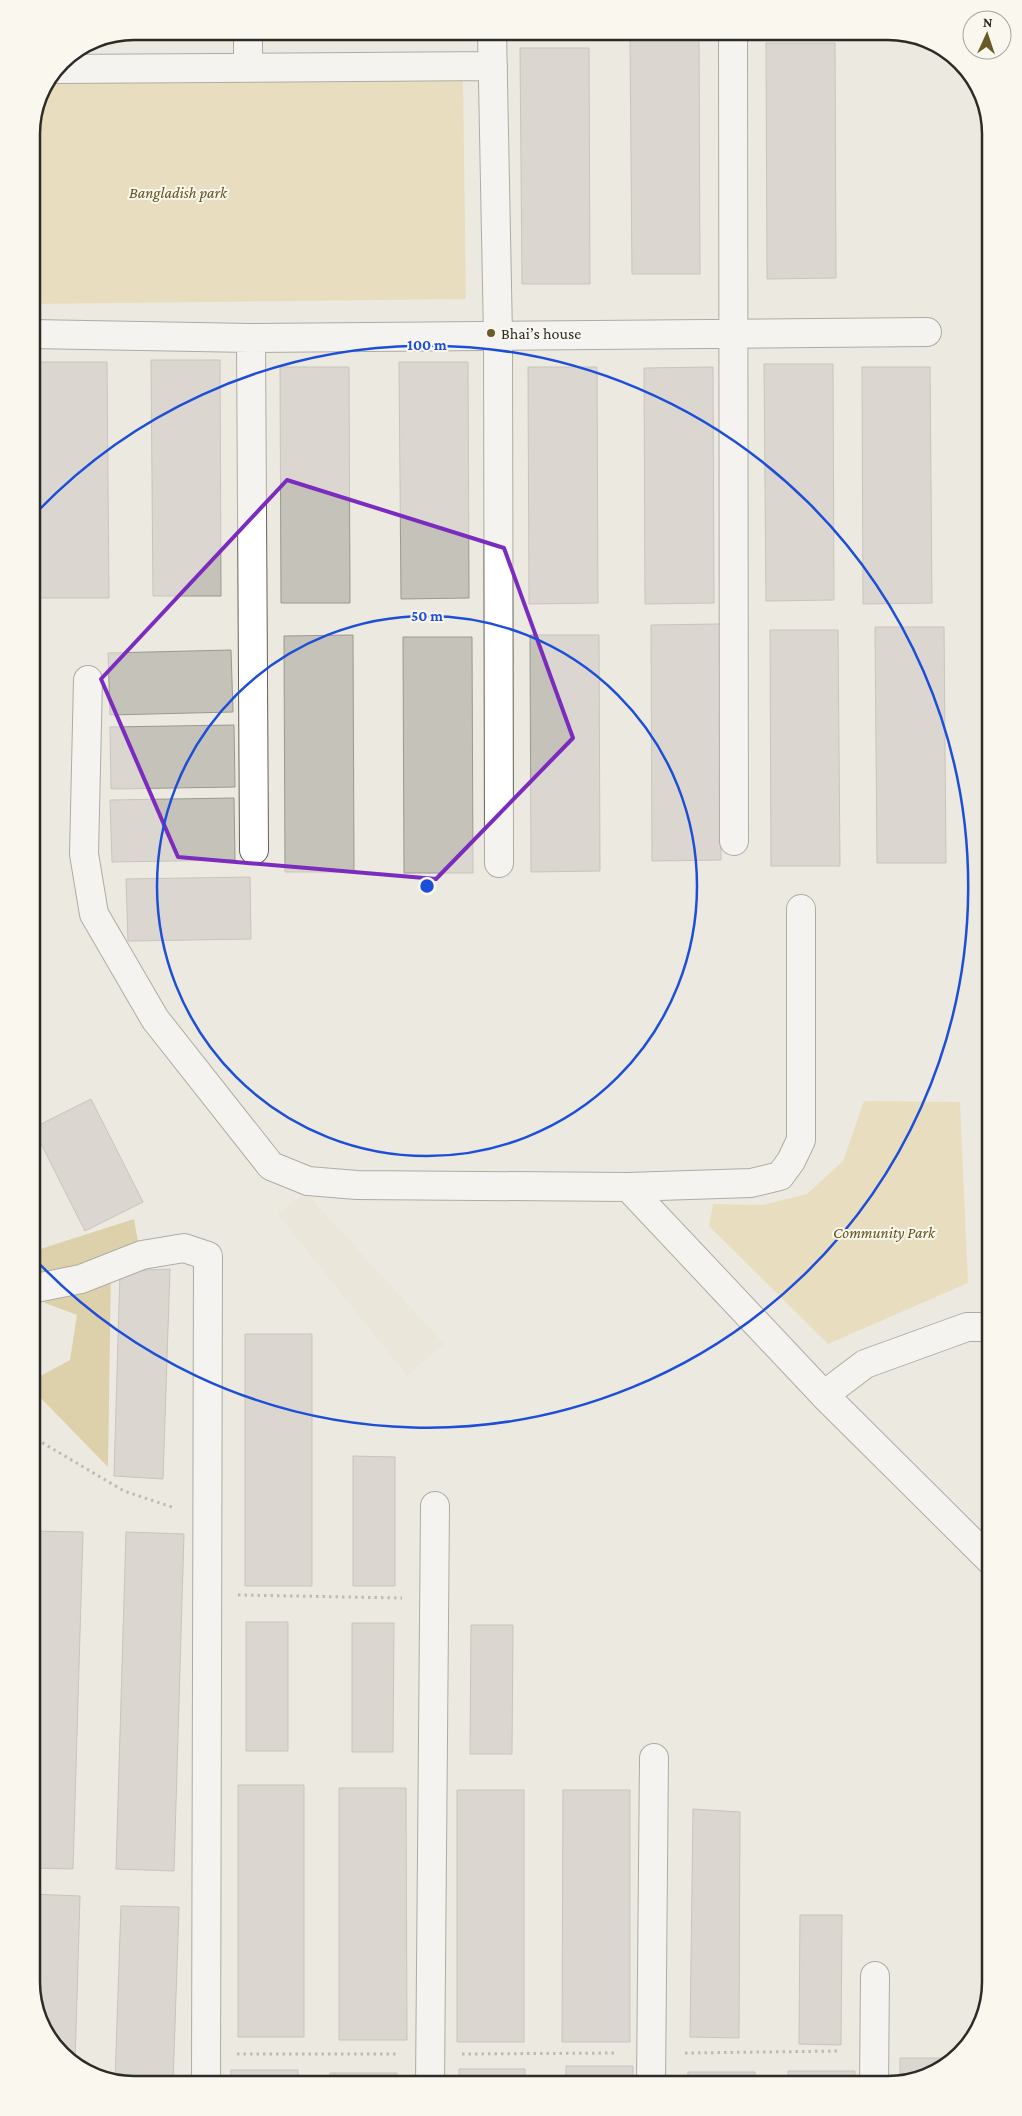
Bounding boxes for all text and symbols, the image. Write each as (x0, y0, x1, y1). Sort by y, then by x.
north arrow (962, 10, 1012, 60)
text: N (982, 14, 993, 30)
park label: Bangladish park (129, 184, 228, 202)
place label: Bhai’s house (501, 325, 581, 342)
marker: Bhai’s house (485, 327, 497, 339)
text: 100 m (407, 337, 447, 353)
text: 50 m (411, 608, 443, 624)
centre of rings (418, 877, 436, 895)
park label: Community Park (833, 1224, 936, 1242)

